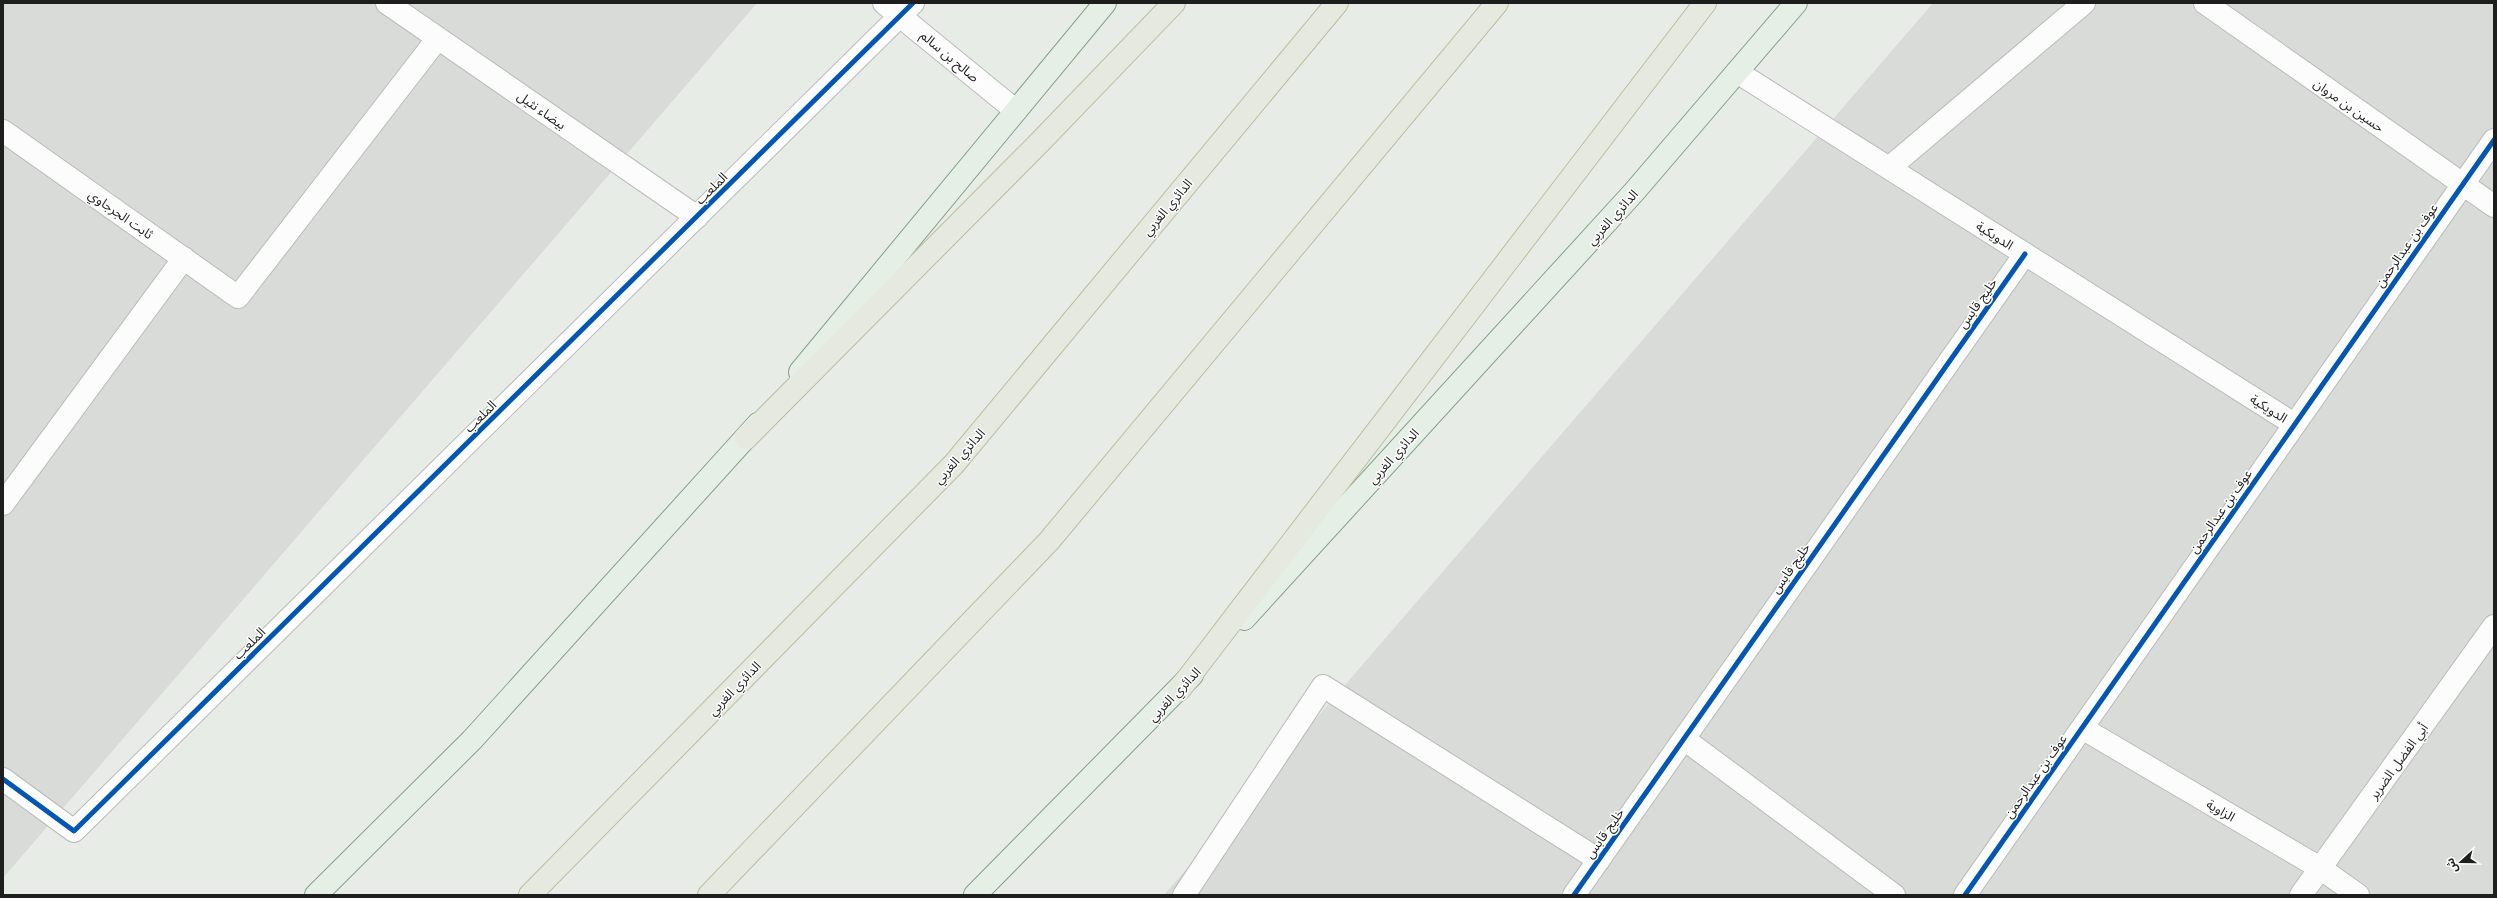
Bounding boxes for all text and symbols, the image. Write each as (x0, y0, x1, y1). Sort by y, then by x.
street label: صالح بن سالم (916, 27, 983, 88)
street label: حسين بن مروان (2310, 75, 2388, 136)
street label: بيضاء نثيل (514, 87, 569, 133)
street label: الملعب (692, 169, 731, 208)
street label: الدائري الغربي (1139, 175, 1198, 241)
street label: ثابت الجرجاوي (84, 186, 157, 245)
street label: الدائري الغربي (1583, 186, 1643, 250)
street label: عوف بن عبدالرحمن (2371, 200, 2442, 291)
street label: الدويكية (1973, 217, 2017, 253)
street label: خليج قابس (1954, 275, 2003, 333)
street label: الدويكية (2247, 390, 2291, 426)
street label: الملعب (461, 397, 500, 436)
street label: الدائري الغربي (930, 425, 990, 489)
street label: الدائري الغربي (1364, 425, 1424, 489)
street label: عوف بن عبدالرحمن (2185, 466, 2256, 557)
street label: خليج قابس (1767, 540, 1816, 598)
street label: الملعب (230, 624, 269, 663)
street label: الدائري الغربي (704, 658, 766, 721)
street label: الدائري الغربي (1144, 664, 1206, 727)
street label: أبي الفضل الضرير (2364, 720, 2433, 805)
street label: عوف بن عبدالرحمن (2000, 731, 2071, 822)
street label: الزاوية (2204, 795, 2238, 825)
street label: خليج قابس (1581, 805, 1630, 863)
north arrow (2441, 842, 2481, 882)
text: ش (2442, 856, 2461, 875)

